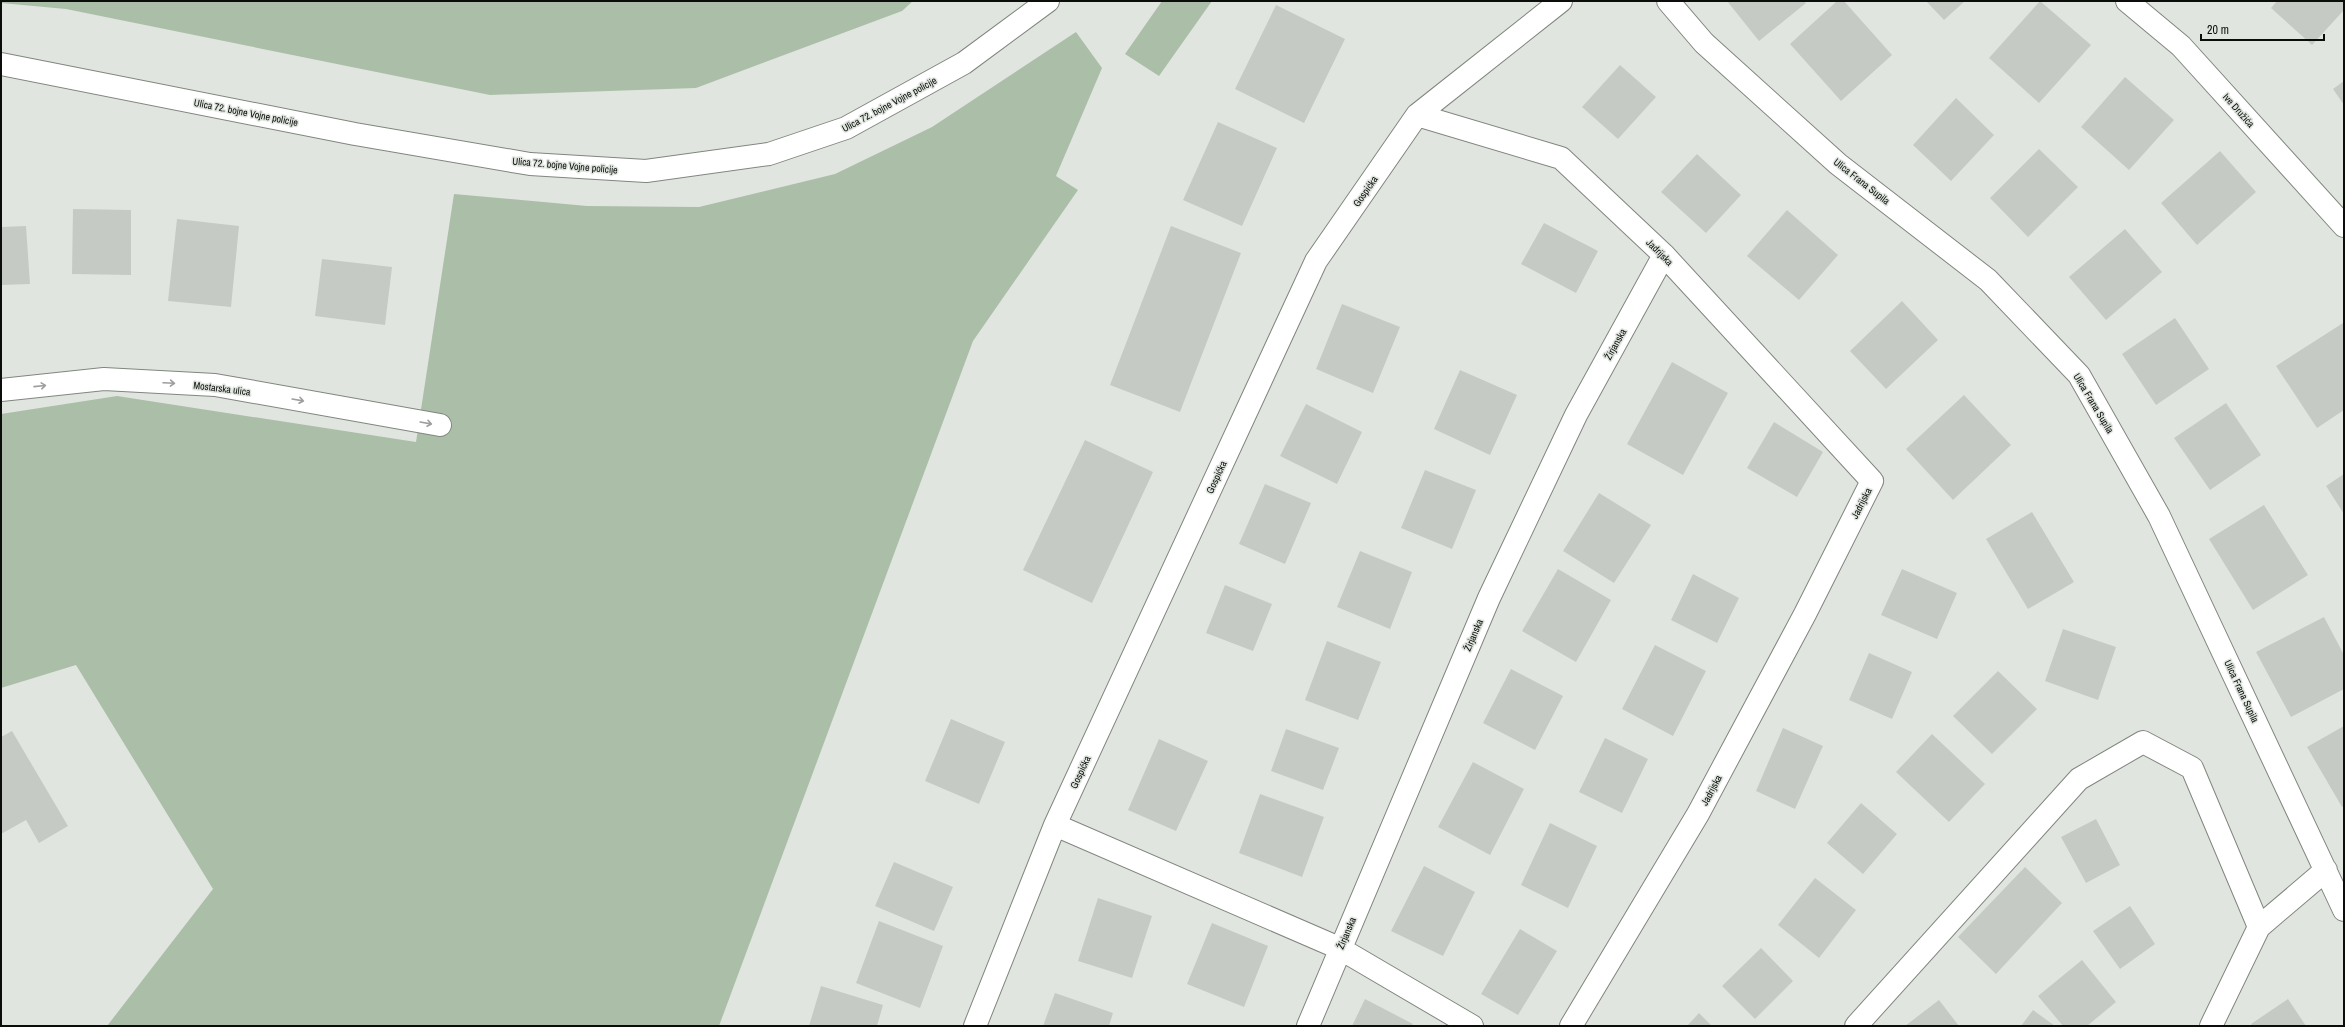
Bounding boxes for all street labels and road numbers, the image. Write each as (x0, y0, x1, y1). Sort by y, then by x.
street label: Ulica 72. bojne Vojne policije (839, 74, 939, 135)
street label: Ive Družića (2220, 91, 2258, 130)
street label: Ulica 72. bojne Vojne policije (193, 96, 299, 129)
street label: Ulica 72. bojne Vojne policije (512, 154, 619, 177)
street label: Ulica Frana Supila (1831, 155, 1893, 208)
street label: Gospićka (1350, 173, 1381, 209)
street label: Jadrijska (1643, 236, 1676, 269)
street label: Žirjanska (1602, 326, 1630, 362)
street label: Ulica Frana Supila (2071, 371, 2117, 436)
street label: Mostarska ulica (193, 379, 252, 399)
street label: Gospićka (1203, 458, 1230, 496)
street label: Jadrijska (1848, 485, 1875, 521)
street label: Žirjanska (1461, 617, 1486, 653)
street label: Ulica Frana Supila (2221, 658, 2262, 725)
street label: Gospićka (1067, 753, 1094, 791)
street label: Jadrijska (1698, 772, 1725, 808)
street label: Žirjanska (1334, 915, 1359, 951)

